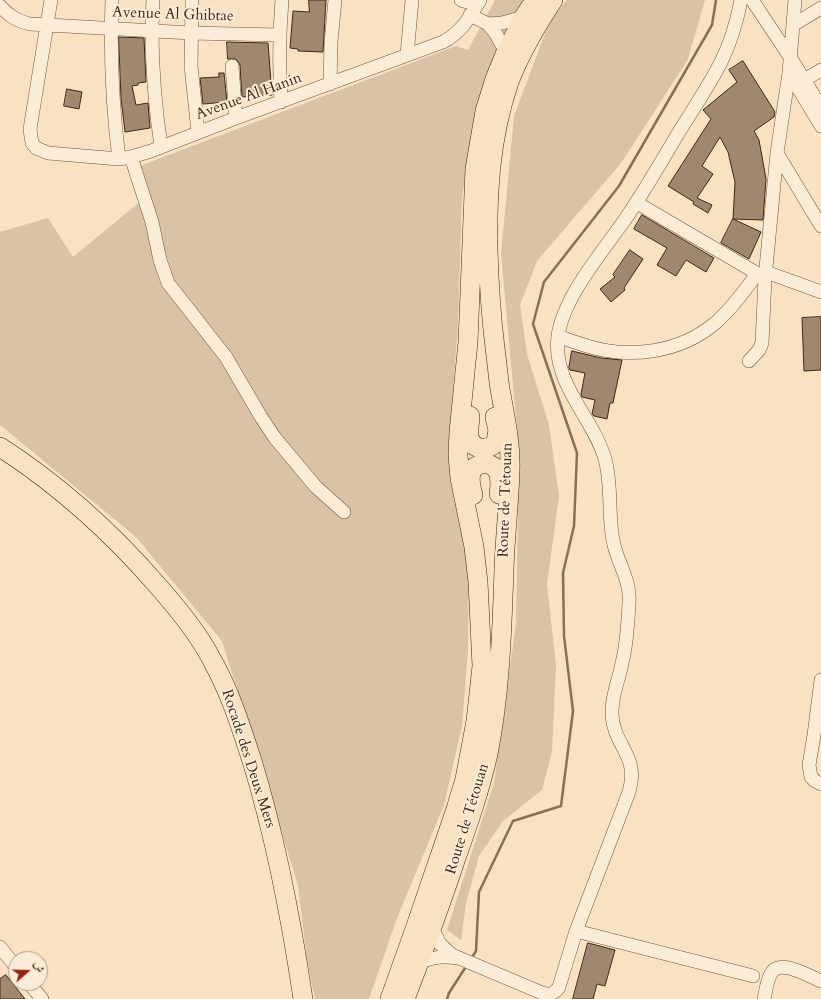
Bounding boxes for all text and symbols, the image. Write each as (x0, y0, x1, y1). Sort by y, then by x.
street label: Avenue Al Ghibtae (112, 4, 234, 26)
street label: Avenue Al Hanin (194, 69, 304, 125)
street label: Route de Tétouan (495, 442, 517, 558)
street label: Rocade des Deux Mers (217, 687, 279, 831)
street label: Route de Tétouan (443, 761, 493, 877)
north arrow (8, 951, 48, 991)
text: ش (30, 959, 48, 975)

